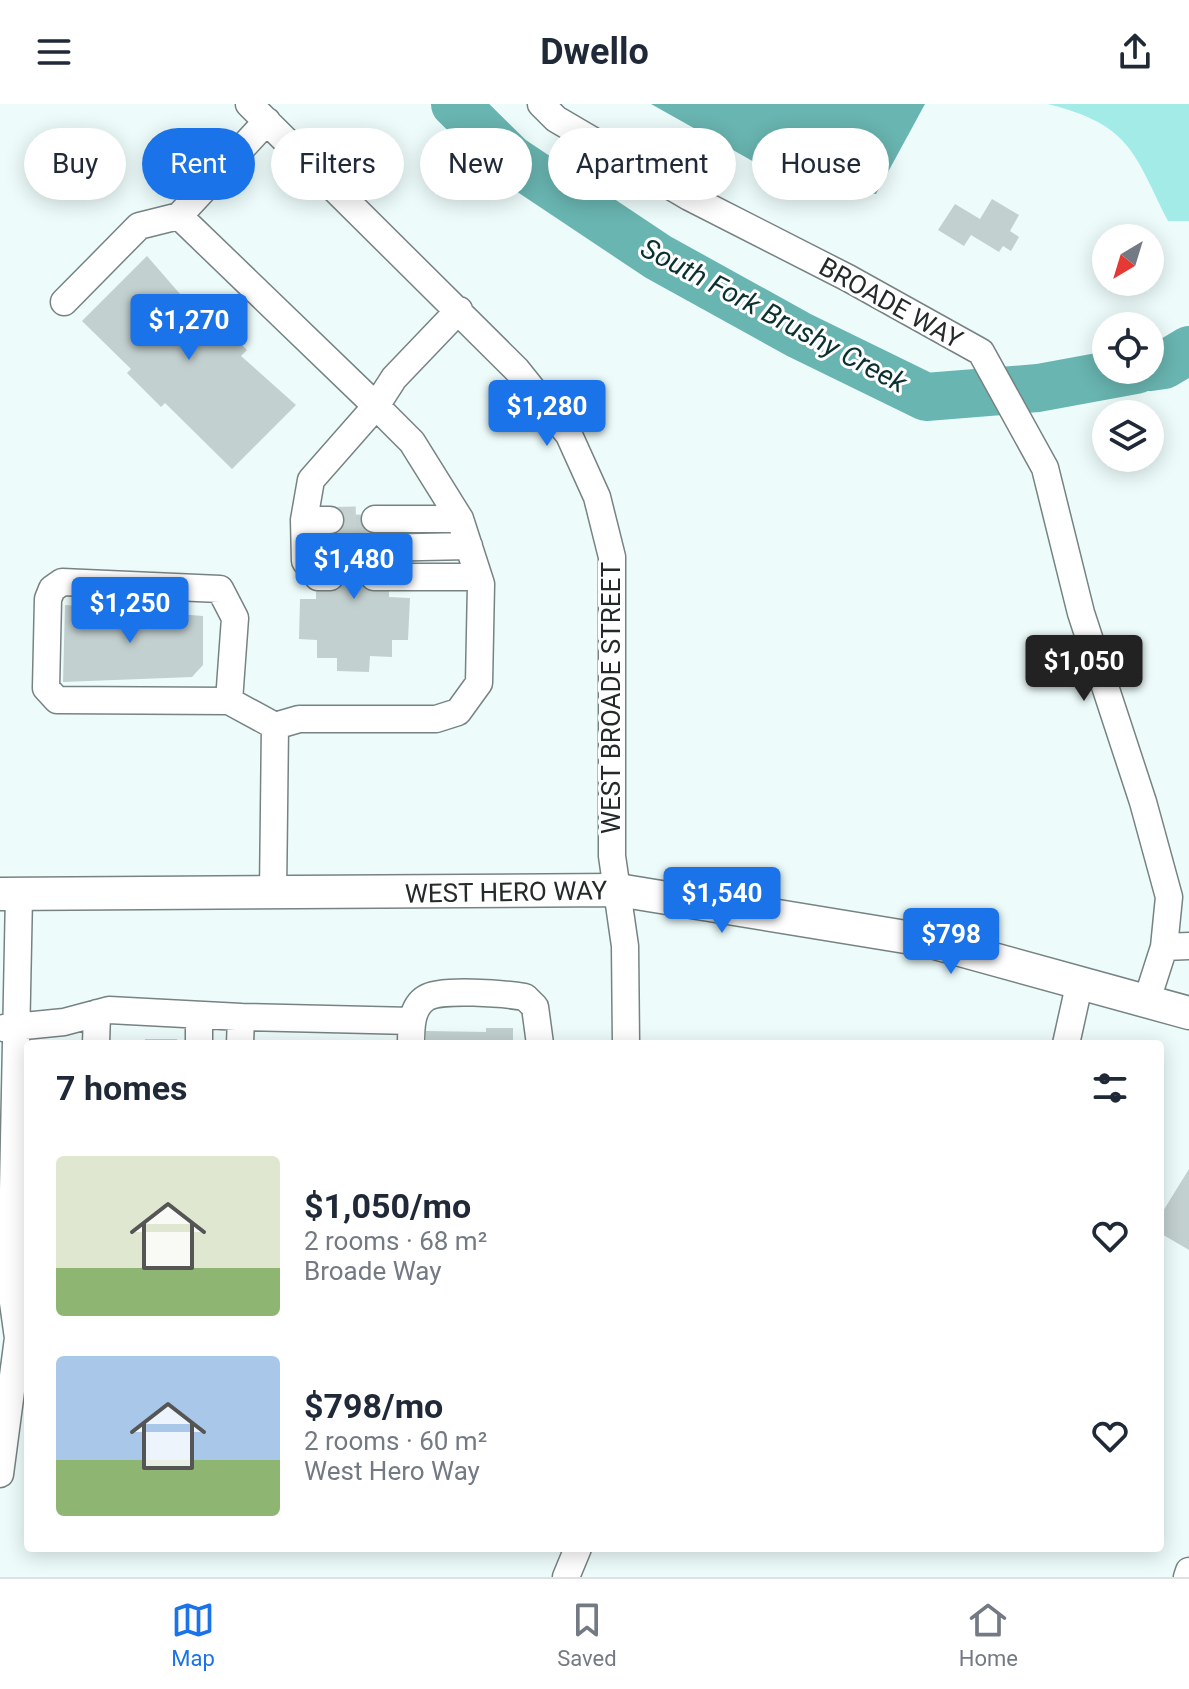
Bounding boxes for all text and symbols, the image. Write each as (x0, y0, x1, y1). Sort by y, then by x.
icon: menu (32, 30, 76, 74)
icon: share (1113, 30, 1157, 74)
text: Dwello (540, 31, 649, 73)
chip: Buy (24, 128, 126, 200)
chip: Rent (142, 128, 255, 200)
chip: Filters (271, 128, 404, 200)
chip: New (420, 128, 532, 200)
chip: Apartment (548, 128, 736, 200)
chip: House (752, 128, 889, 200)
north arrow (1092, 224, 1164, 296)
map controls (1092, 224, 1164, 472)
water label: South Fork Brushy Creek (635, 231, 913, 400)
street label: BROADE WAY (814, 251, 968, 355)
pin: $1,270 (124, 294, 254, 362)
text: $1,270 (149, 305, 229, 335)
button: locate (1092, 312, 1164, 384)
pin: $1,280 (482, 380, 612, 448)
text: $1,280 (507, 391, 587, 421)
button: layers (1092, 400, 1164, 472)
pin: $1,480 (289, 533, 419, 601)
text: $1,480 (314, 544, 394, 574)
street label: WEST BROADE STREET (596, 562, 626, 834)
pin: $1,250 (65, 577, 195, 645)
text: $1,250 (90, 588, 170, 618)
pin: $1,050 (1019, 635, 1149, 703)
text: $1,050 (1044, 646, 1124, 676)
pin: $1,540 (657, 867, 787, 935)
street label: WEST HERO WAY (405, 875, 608, 909)
text: $1,540 (682, 878, 762, 908)
pin: $798 (904, 908, 998, 976)
text: $798 (921, 919, 981, 949)
icon: filters (1088, 1066, 1132, 1110)
text: 7 homes (56, 1068, 187, 1108)
text: $1,050/mo (304, 1186, 471, 1226)
icon: home (120, 1188, 216, 1284)
icon: heart (1088, 1214, 1132, 1258)
text: 2 rooms · 68 m² (304, 1226, 487, 1256)
text: Broade Way (304, 1256, 442, 1286)
text: $798/mo (304, 1386, 443, 1426)
icon: home (120, 1388, 216, 1484)
icon: heart (1088, 1414, 1132, 1458)
text: 2 rooms · 60 m² (304, 1426, 487, 1456)
text: West Hero Way (304, 1456, 480, 1486)
tab: Map (171, 1598, 215, 1671)
tab: Saved (557, 1598, 617, 1671)
tab: Home (959, 1598, 1018, 1671)

